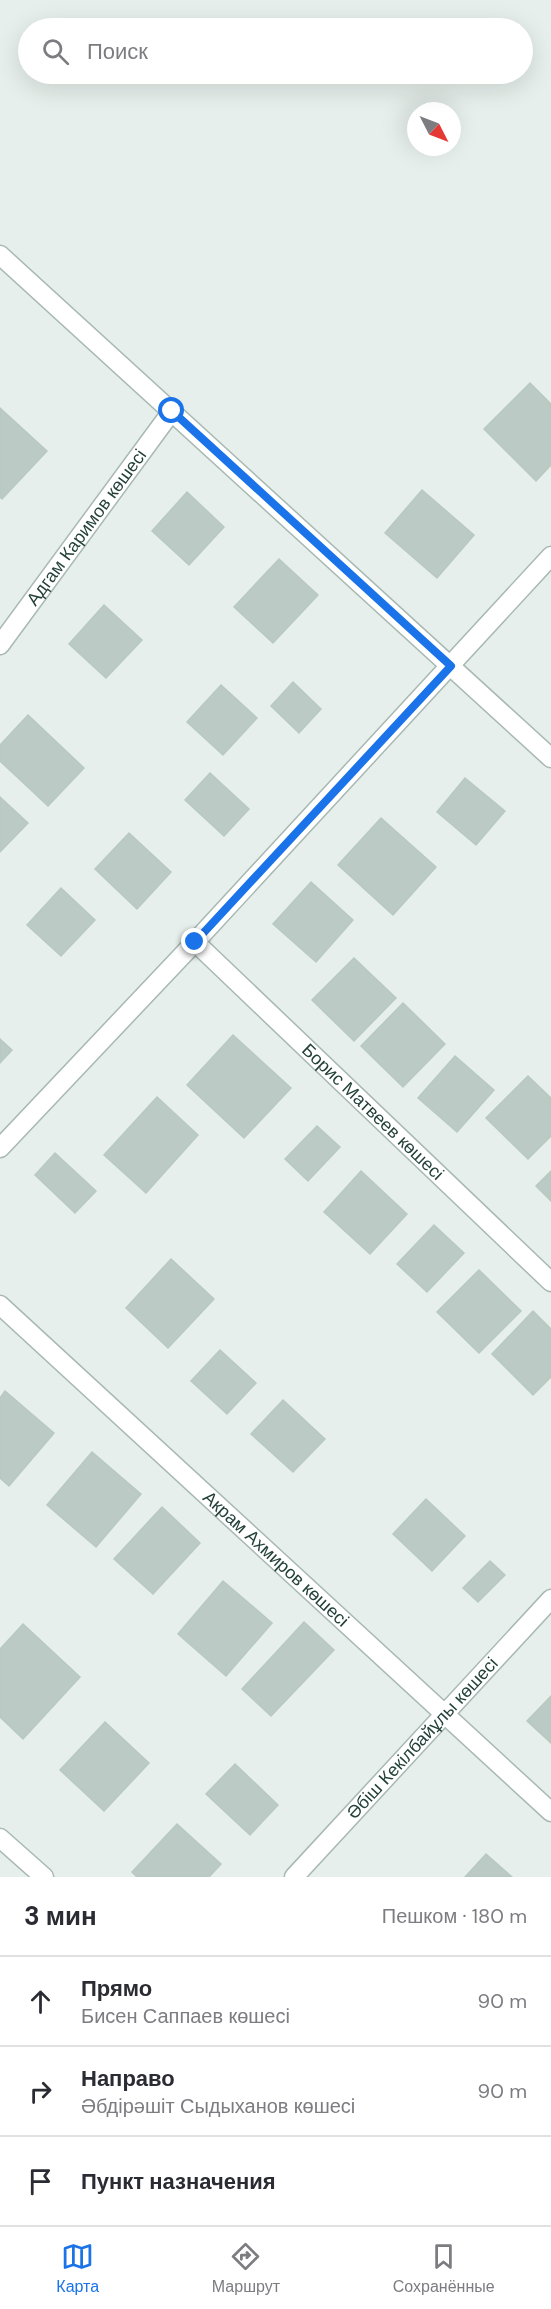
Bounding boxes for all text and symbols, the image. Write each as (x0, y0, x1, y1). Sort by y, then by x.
search box (18, 18, 533, 84)
icon: search (39, 35, 72, 68)
text: Поиск (87, 37, 148, 66)
north arrow (407, 102, 461, 156)
route start (158, 397, 184, 423)
street label: Адгам Каримов көшесі (21, 444, 152, 610)
route end (181, 928, 207, 954)
street label: Борис Матвеев көшесі (297, 1038, 449, 1185)
street label: Акрам Ахмиров көшесі (198, 1486, 354, 1632)
street label: Әбіш Кекілбайұлы көшесі (341, 1652, 503, 1824)
text: 3 мин (24, 1899, 97, 1933)
text: Пешком · 180 m (382, 1903, 527, 1929)
text: Прямо (81, 1974, 152, 2003)
icon: ahead (24, 1985, 57, 2018)
text: 90 m (478, 1988, 527, 2014)
text: Бисен Саппаев көшесі (81, 2003, 290, 2029)
text: Направо (81, 2064, 175, 2093)
icon: right (24, 2075, 57, 2108)
text: 90 m (478, 2078, 527, 2104)
text: Әбдірәшіт Сыдыханов көшесі (81, 2093, 355, 2119)
icon: arrive (24, 2165, 57, 2198)
text: Пункт назначения (81, 2167, 276, 2196)
tab: Карта (56, 2240, 99, 2297)
tab: Маршрут (212, 2240, 280, 2297)
tab: Сохранённые (393, 2240, 495, 2297)

